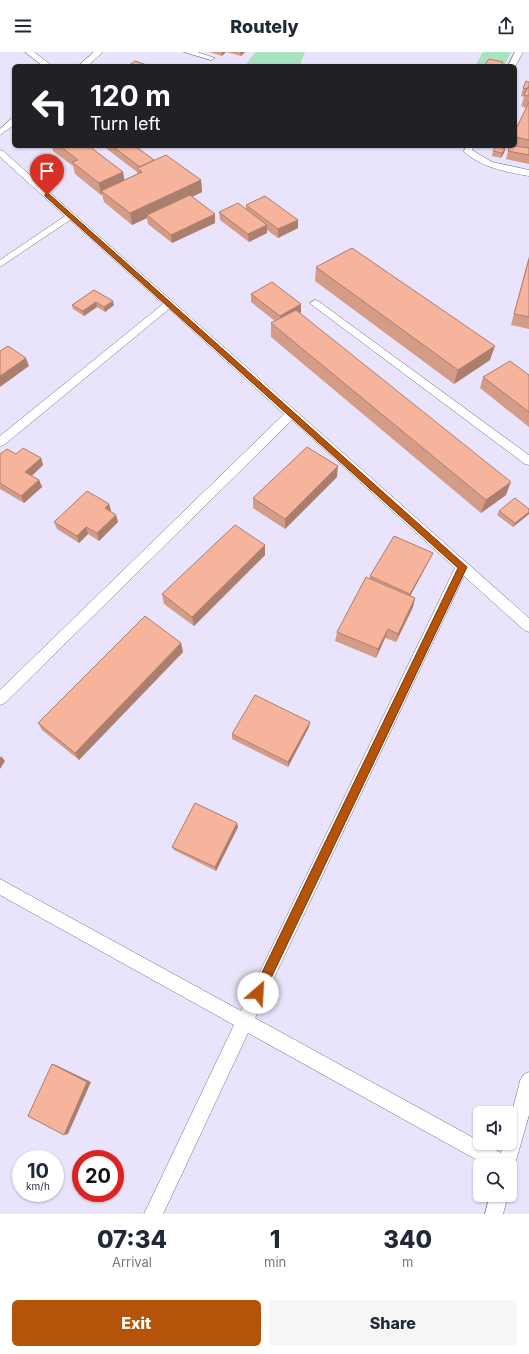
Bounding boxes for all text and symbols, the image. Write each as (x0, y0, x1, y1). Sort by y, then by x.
icon: menu (12, 15, 34, 37)
icon: share (495, 15, 517, 37)
text: Routely (230, 16, 299, 37)
text: 120 m (90, 79, 171, 113)
icon: left (24, 80, 76, 132)
text: Turn left (90, 113, 160, 134)
pin (30, 154, 64, 195)
icon: arrive (36, 160, 58, 182)
position arrow (237, 972, 279, 1014)
map controls (473, 1106, 517, 1202)
button: sound (473, 1106, 517, 1150)
speed limit sign: 20 (72, 1150, 124, 1202)
button: search (473, 1158, 517, 1202)
text: 10 (27, 1159, 49, 1183)
text: km/h (26, 1180, 50, 1192)
text: 07:34 (97, 1225, 167, 1254)
text: 1 (270, 1225, 280, 1254)
text: 340 (383, 1225, 432, 1254)
text: Arrival (112, 1254, 152, 1270)
text: min (264, 1254, 286, 1270)
text: m (402, 1254, 413, 1270)
button: Exit (12, 1300, 261, 1346)
button: Share (269, 1300, 517, 1346)

